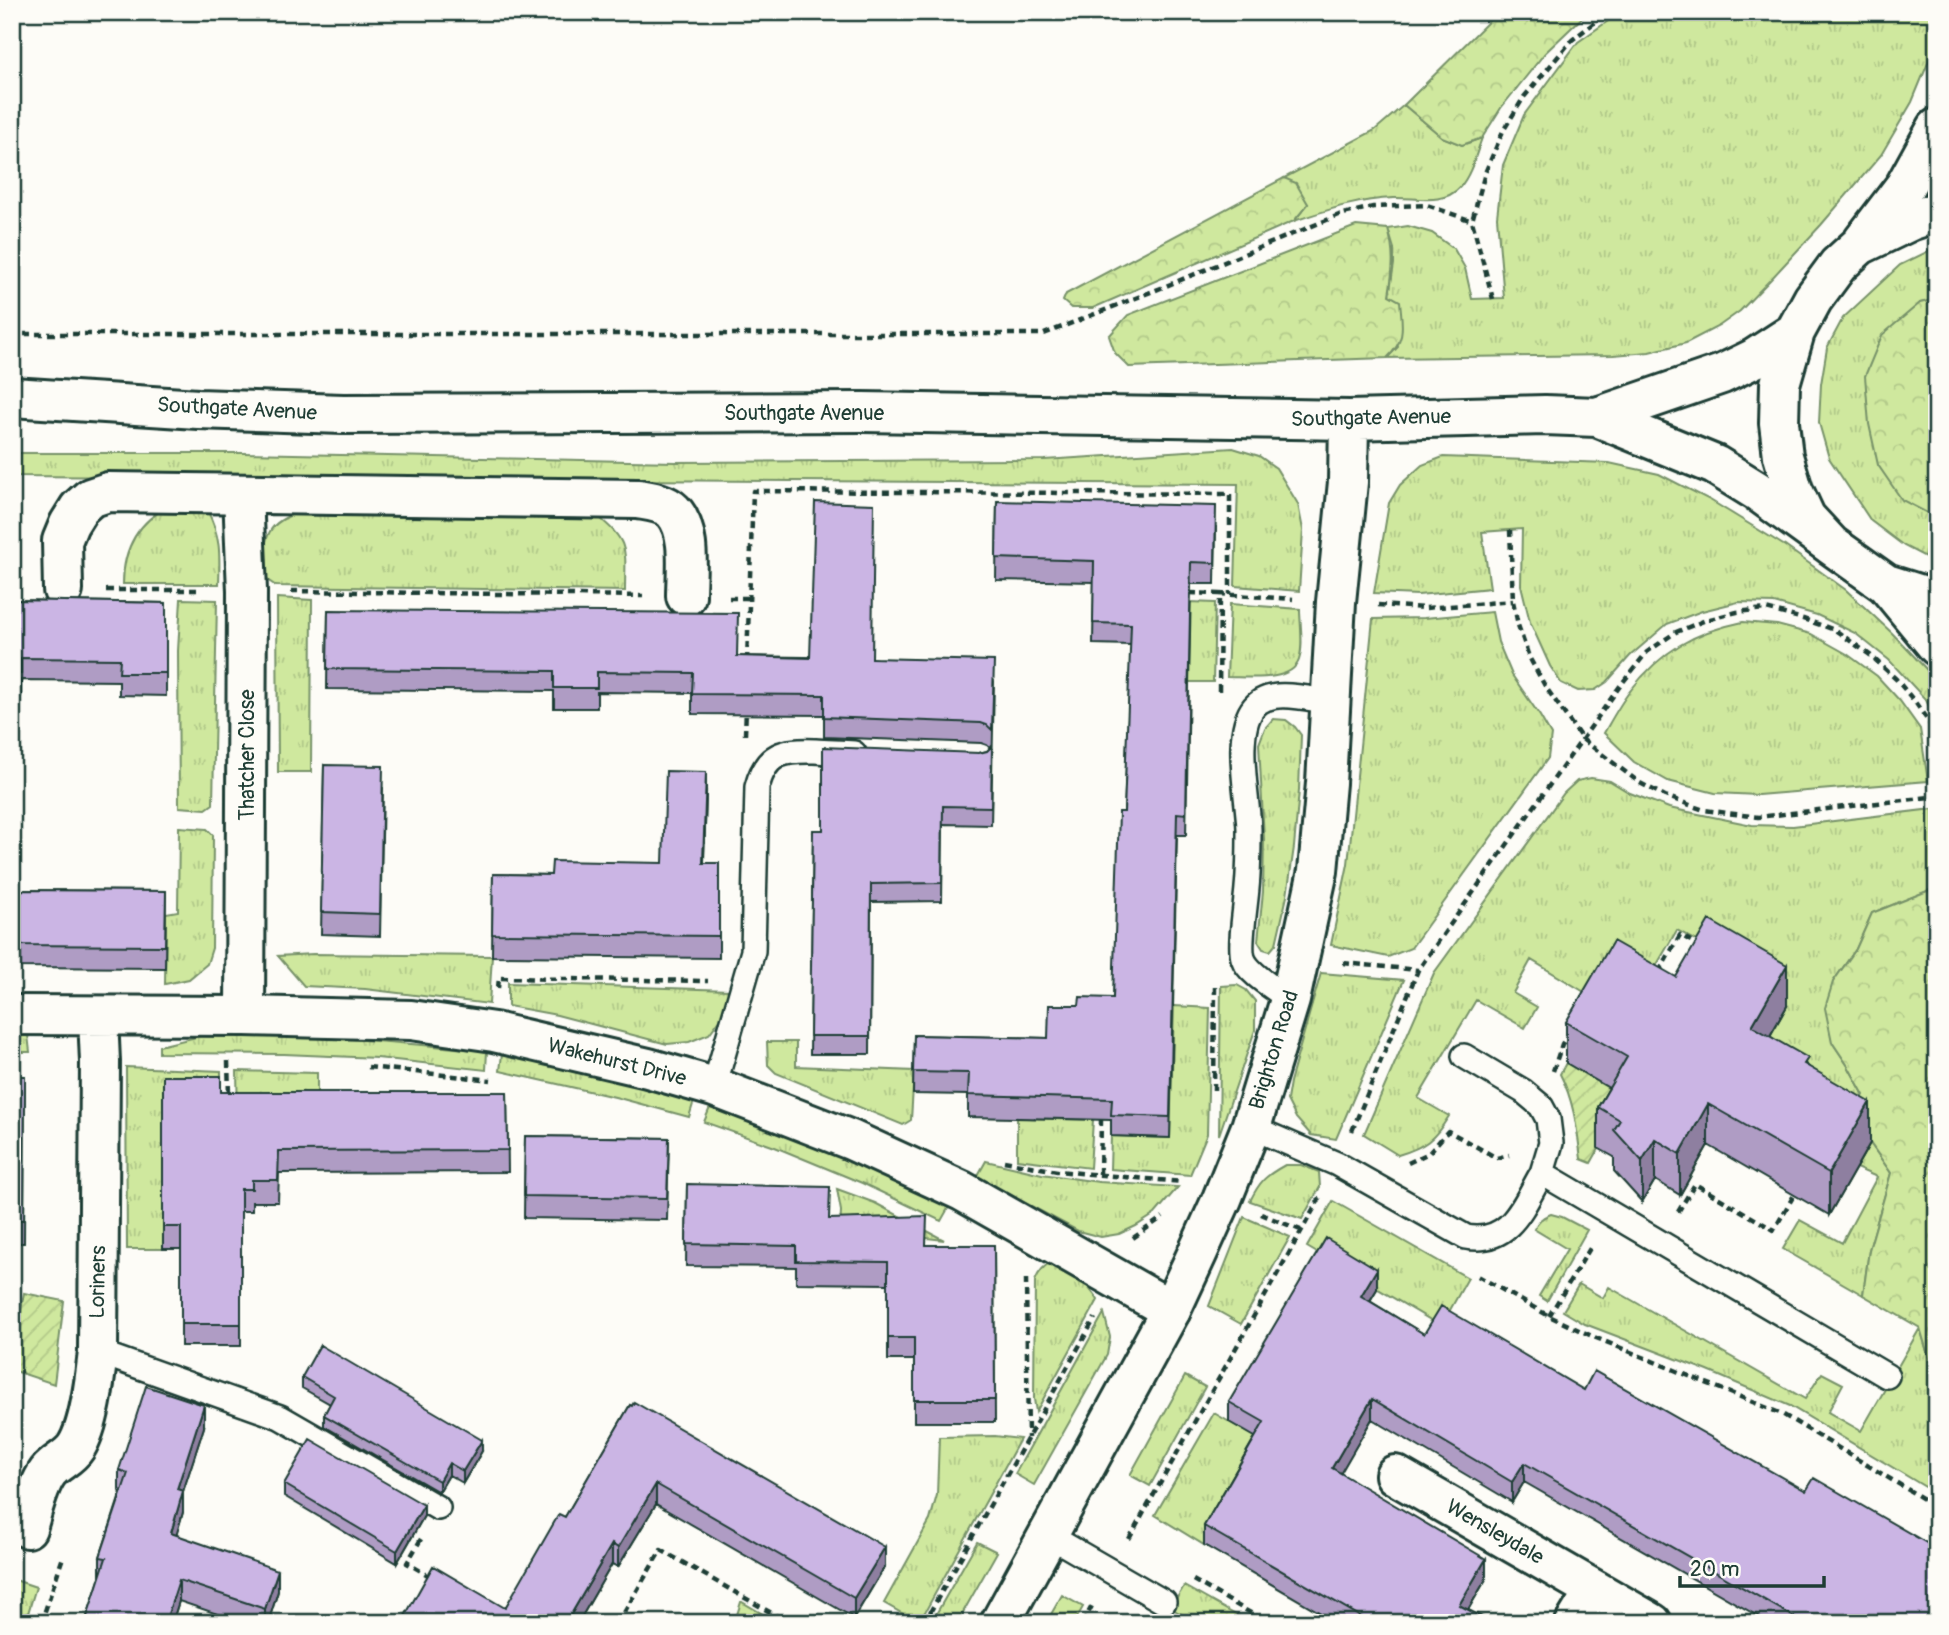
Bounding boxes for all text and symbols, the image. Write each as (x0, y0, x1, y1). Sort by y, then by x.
street label: Southgate Avenue (156, 391, 318, 427)
street label: Southgate Avenue (724, 400, 885, 427)
street label: Southgate Avenue (1291, 403, 1452, 433)
street label: Thatcher Close (234, 689, 261, 821)
street label: Brighton Road (1243, 987, 1305, 1113)
street label: Wakehurst Drive (545, 1032, 690, 1092)
street label: Loriners (84, 1245, 112, 1319)
street label: Wensleydale (1441, 1493, 1549, 1571)
scale bar (1680, 1544, 1823, 1588)
text: 20 m (1690, 1556, 1739, 1583)

